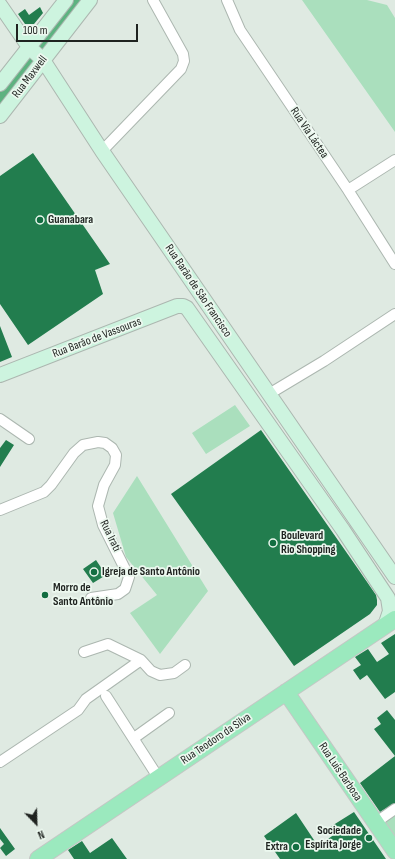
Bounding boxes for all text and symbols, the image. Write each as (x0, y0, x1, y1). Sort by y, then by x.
scale bar (18, 16, 140, 42)
text: 100 m (23, 23, 48, 38)
street label: Rua Maxwell (9, 53, 51, 101)
street label: Rua Via Láctea (287, 105, 331, 161)
place label: Guanabara (48, 213, 93, 227)
marker: Guanabara (35, 215, 45, 225)
street label: Rua Barão de São Francisco (162, 242, 234, 340)
street label: Rua Barão de Vassouras (51, 314, 143, 362)
street label: Rua Irati (96, 518, 124, 554)
place label: Boulevard Rio Shopping (281, 529, 336, 557)
marker: Boulevard Rio Shopping (268, 538, 278, 548)
place label: Igreja de Santo Antônio (102, 565, 200, 579)
marker: Igreja de Santo Antônio (89, 567, 99, 577)
place label: Morro de Santo Antônio (53, 581, 113, 609)
marker: Morro de Santo Antônio (40, 590, 50, 600)
street label: Rua Teodoro da Silva (178, 710, 254, 768)
street label: Rua Luís Barbosa (315, 740, 365, 804)
north arrow (16, 803, 56, 843)
place label: Sociedade Espírita Jorge (305, 824, 361, 852)
text: N (36, 827, 46, 842)
marker: Sociedade Espírita Jorge (364, 833, 374, 843)
place label: Extra (265, 840, 288, 854)
marker: Extra (291, 842, 301, 852)

